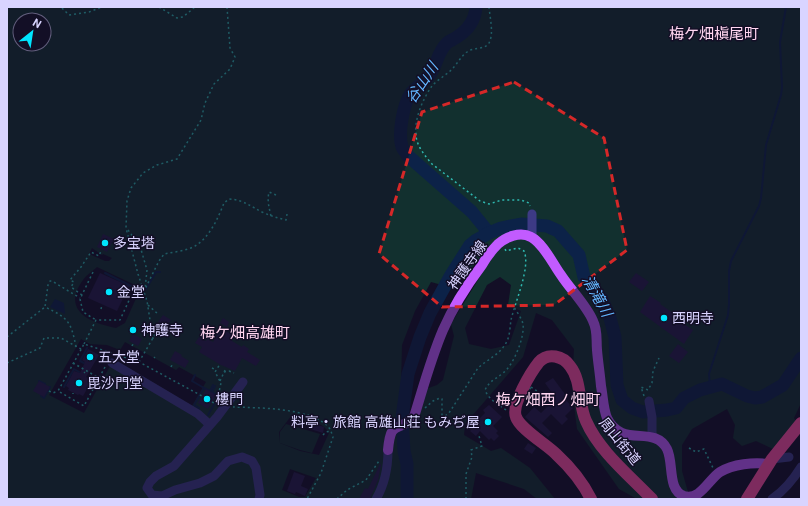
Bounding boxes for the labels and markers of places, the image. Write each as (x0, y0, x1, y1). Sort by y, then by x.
place label: 多宝塔 (113, 235, 155, 251)
marker: 多宝塔 (100, 238, 110, 248)
place label: 金堂 (117, 284, 145, 300)
marker: 金堂 (104, 287, 114, 297)
place label: 西明寺 (672, 310, 714, 326)
marker: 西明寺 (659, 313, 669, 323)
place label: 神護寺 (141, 322, 183, 338)
marker: 神護寺 (128, 325, 138, 335)
place label: 五大堂 (98, 349, 140, 365)
marker: 五大堂 (85, 352, 95, 362)
place label: 毘沙門堂 (87, 375, 143, 391)
marker: 毘沙門堂 (74, 378, 84, 388)
place label: 樓門 (215, 391, 243, 407)
marker: 樓門 (202, 394, 212, 404)
place label: 料亭・旅館 高雄山荘 もみぢ屋 (291, 414, 480, 430)
marker: 料亭・旅館 高雄山荘 もみぢ屋 (483, 417, 493, 427)

